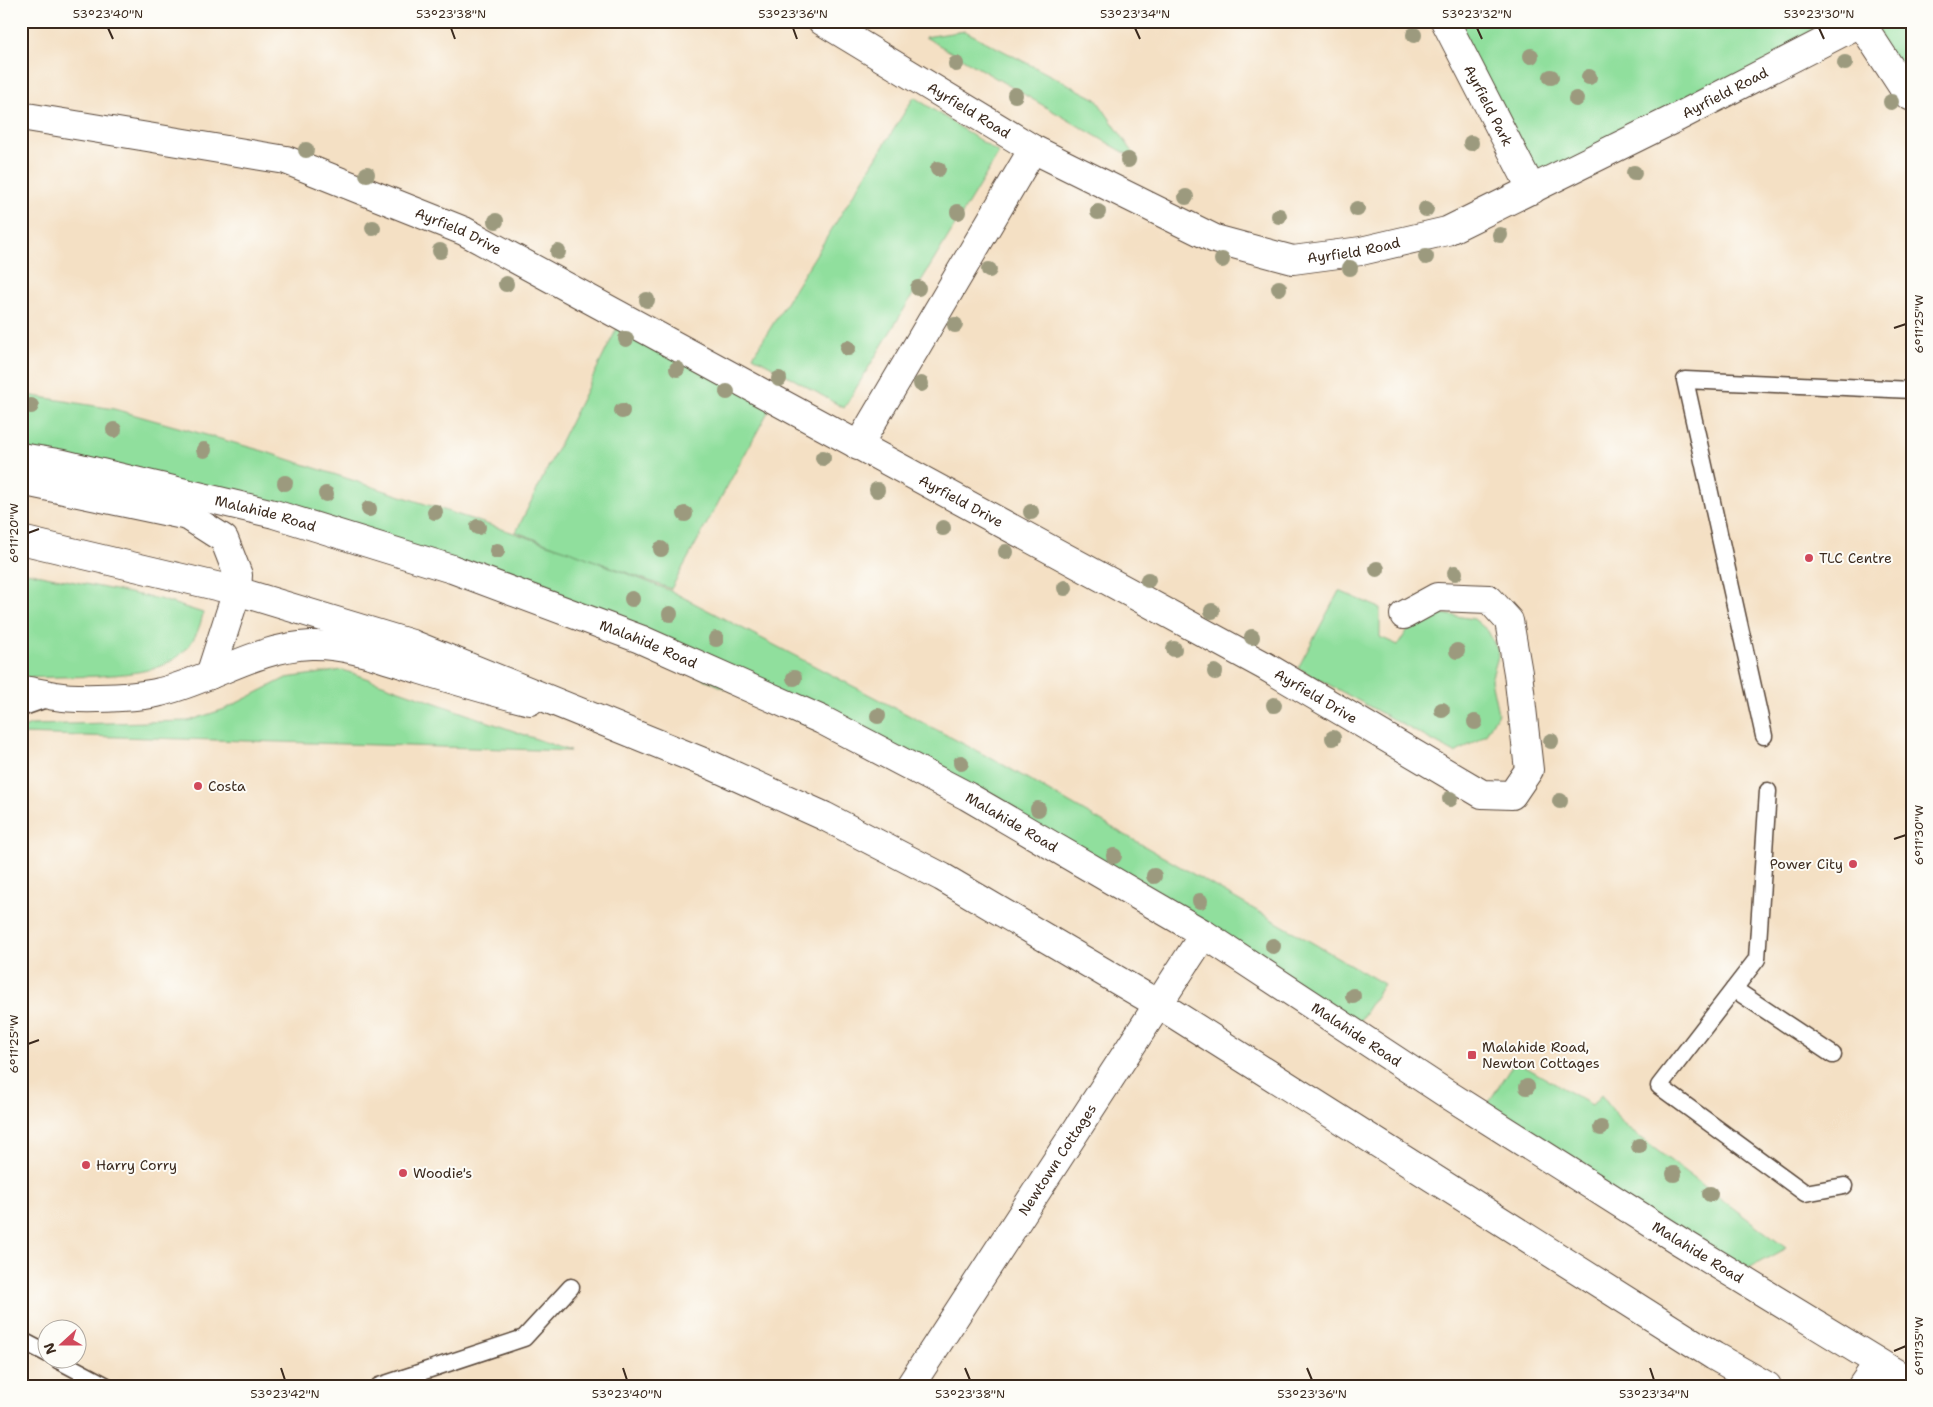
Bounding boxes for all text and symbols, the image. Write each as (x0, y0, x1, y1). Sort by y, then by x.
text: 53°23'40"N (73, 6, 143, 22)
text: 53°23'38"N (416, 6, 486, 22)
text: 53°23'36"N (758, 6, 828, 22)
text: 53°23'34"N (1100, 6, 1170, 22)
text: 53°23'32"N (1442, 6, 1512, 22)
text: 53°23'30"N (1784, 6, 1854, 22)
street label: Ayrfield Park (1460, 62, 1517, 149)
street label: Ayrfield Road (1679, 63, 1771, 122)
street label: Ayrfield Road (924, 78, 1014, 142)
street label: Ayrfield Drive (412, 203, 505, 259)
street label: Ayrfield Road (1306, 233, 1402, 267)
text: 6°11'25"W (1911, 294, 1927, 354)
street label: Ayrfield Drive (916, 471, 1007, 531)
street label: Malahide Road (213, 491, 318, 535)
text: 6°11'20"W (6, 503, 22, 563)
place label: TLC Centre (1819, 549, 1892, 567)
marker: TLC Centre (1803, 552, 1815, 564)
street label: Malahide Road (597, 616, 700, 672)
street label: Ayrfield Drive (1271, 665, 1361, 728)
place label: Costa (208, 777, 246, 795)
marker: Costa (192, 780, 204, 792)
street label: Malahide Road (962, 788, 1061, 856)
text: 6°11'30"W (1911, 805, 1927, 865)
place label: Power City (1770, 855, 1843, 873)
marker: Power City (1847, 858, 1859, 870)
street label: Malahide Road (1308, 998, 1405, 1071)
text: 6°11'25"W (6, 1014, 22, 1074)
place label: Malahide Road, Newton Cottages (1482, 1038, 1600, 1072)
marker: Malahide Road, Newton Cottages (1466, 1049, 1478, 1061)
street label: Newtown Cottages (1014, 1100, 1100, 1219)
place label: Harry Corry (96, 1156, 177, 1174)
marker: Harry Corry (80, 1159, 92, 1171)
place label: Woodie's (413, 1164, 472, 1182)
marker: Woodie's (397, 1167, 409, 1179)
street label: Malahide Road (1649, 1217, 1747, 1287)
text: 6°11'35"W (1911, 1317, 1927, 1375)
north arrow (38, 1320, 88, 1370)
text: N (39, 1340, 60, 1357)
text: 53°23'42"N (250, 1386, 320, 1402)
text: 53°23'40"N (592, 1386, 662, 1402)
text: 53°23'38"N (935, 1386, 1005, 1402)
text: 53°23'36"N (1277, 1386, 1347, 1402)
text: 53°23'34"N (1619, 1386, 1689, 1402)

